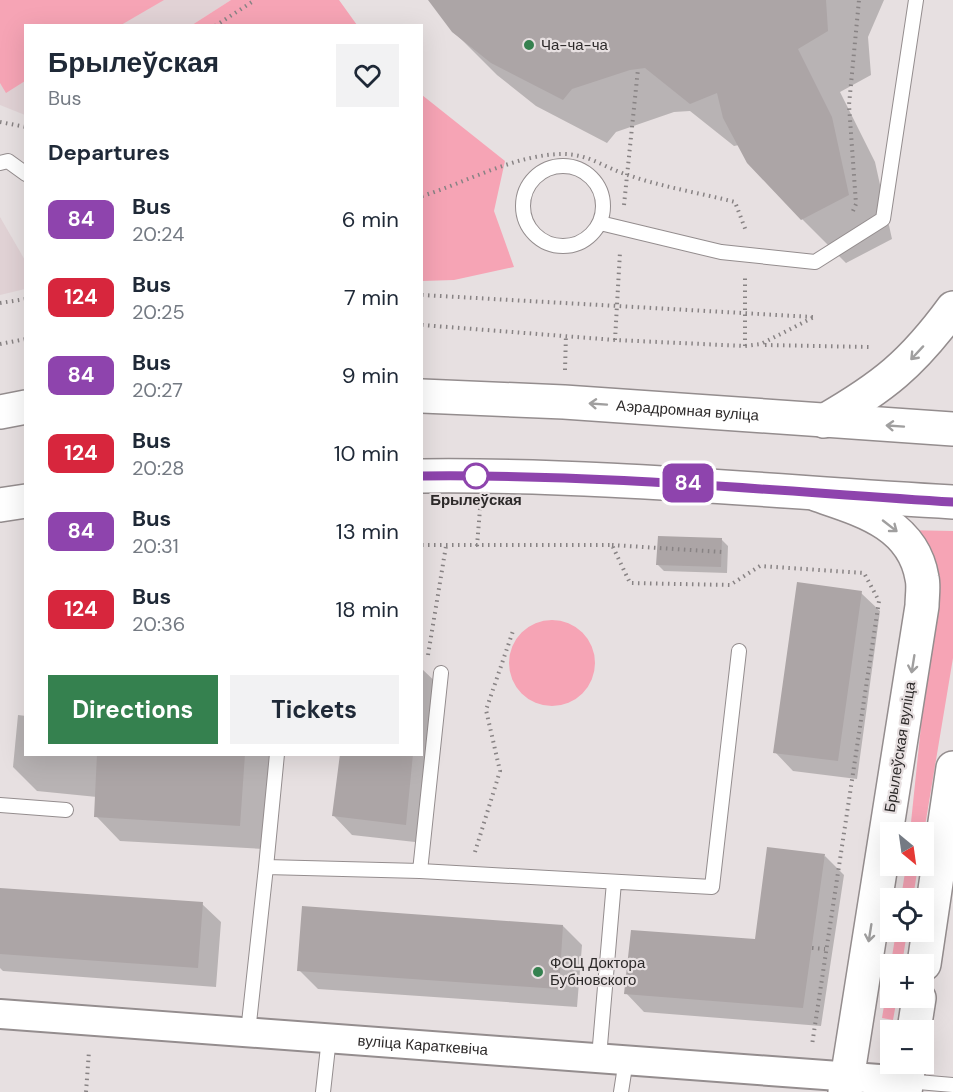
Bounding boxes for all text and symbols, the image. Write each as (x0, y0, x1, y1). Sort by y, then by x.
place label: Ча-ча-ча (541, 35, 609, 55)
marker: Ча-ча-ча (522, 38, 536, 52)
text: Брылеўская (48, 44, 219, 81)
button: heart (336, 44, 399, 107)
text: Bus (48, 85, 82, 111)
text: Departures (48, 138, 170, 167)
text: Bus (132, 192, 171, 221)
text: 84 (68, 205, 94, 233)
text: 6 min (342, 205, 399, 234)
text: 20:24 (132, 221, 184, 247)
text: Bus (132, 270, 171, 299)
text: 124 (64, 283, 98, 311)
text: 7 min (344, 283, 399, 312)
text: 20:25 (132, 299, 185, 325)
one-way arrow (910, 346, 924, 361)
text: Bus (132, 348, 171, 377)
text: 84 (68, 361, 94, 389)
text: 9 min (342, 361, 399, 390)
text: 20:27 (132, 377, 183, 403)
street label: Аэрадромная вуліца (616, 396, 760, 426)
one-way arrow (588, 398, 608, 409)
one-way arrow (885, 420, 905, 431)
text: Bus (132, 426, 171, 455)
text: 124 (64, 439, 98, 467)
text: 10 min (334, 439, 399, 468)
text: 20:28 (132, 455, 184, 481)
marker: Брылеўская (463, 463, 489, 489)
line badge: 84 (661, 464, 715, 502)
text: 84 (675, 469, 701, 497)
place label: Брылеўская (430, 490, 522, 510)
text: Bus (132, 504, 171, 533)
text: 84 (68, 517, 94, 545)
text: 13 min (336, 517, 399, 546)
one-way arrow (882, 520, 898, 533)
text: 20:31 (132, 533, 179, 559)
text: Bus (132, 582, 171, 611)
text: 124 (64, 595, 98, 623)
text: 18 min (335, 595, 399, 624)
text: 20:36 (132, 611, 185, 637)
one-way arrow (908, 653, 919, 673)
button: Directions (48, 675, 218, 744)
button: Tickets (230, 675, 399, 744)
street label: Брылеўская вуліца (880, 679, 920, 814)
north arrow (880, 822, 934, 876)
map controls (880, 822, 934, 1074)
button: locate (880, 888, 934, 942)
one-way arrow (864, 923, 875, 942)
place label: ФОЦ Доктора Бубновского (550, 953, 646, 990)
button: + (880, 954, 934, 1008)
marker: ФОЦ Доктора Бубновского (531, 965, 545, 979)
button: − (880, 1020, 934, 1074)
street label: вуліца Караткевіча (357, 1030, 489, 1060)

